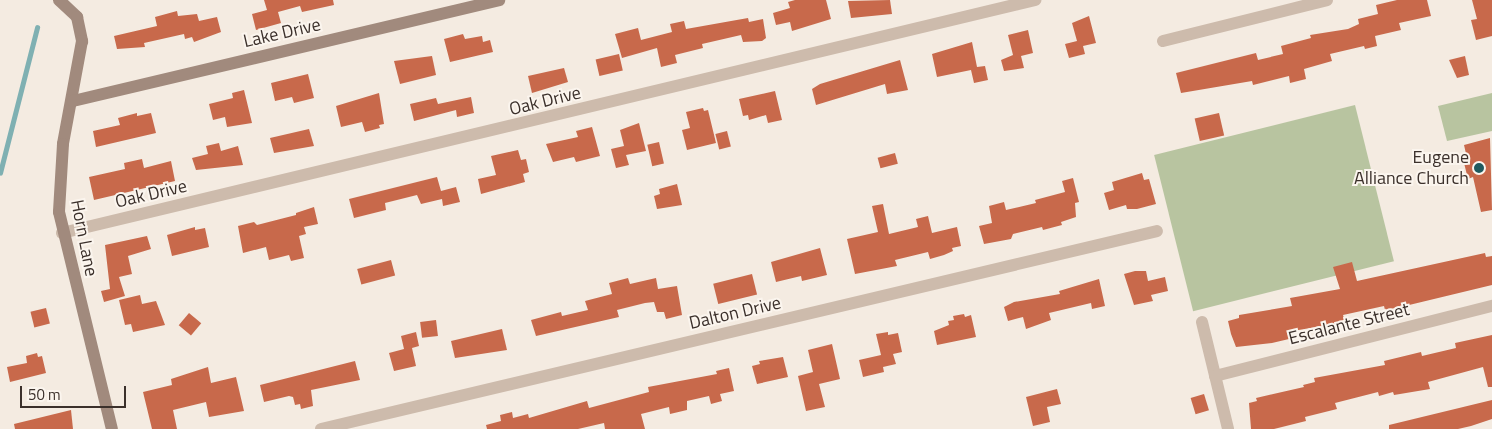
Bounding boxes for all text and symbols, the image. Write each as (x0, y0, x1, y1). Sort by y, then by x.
street label: Lake Drive (241, 14, 323, 52)
street label: Oak Drive (507, 82, 583, 120)
place label: Eugene Alliance Church (1354, 147, 1469, 190)
marker: Eugene Alliance Church (1473, 162, 1485, 174)
street label: Oak Drive (113, 175, 189, 213)
street label: Horn Lane (66, 198, 102, 278)
street label: Dalton Drive (687, 292, 783, 334)
street label: Escalante Street (1286, 299, 1412, 349)
scale bar (22, 376, 129, 408)
text: 50 m (28, 383, 61, 406)

